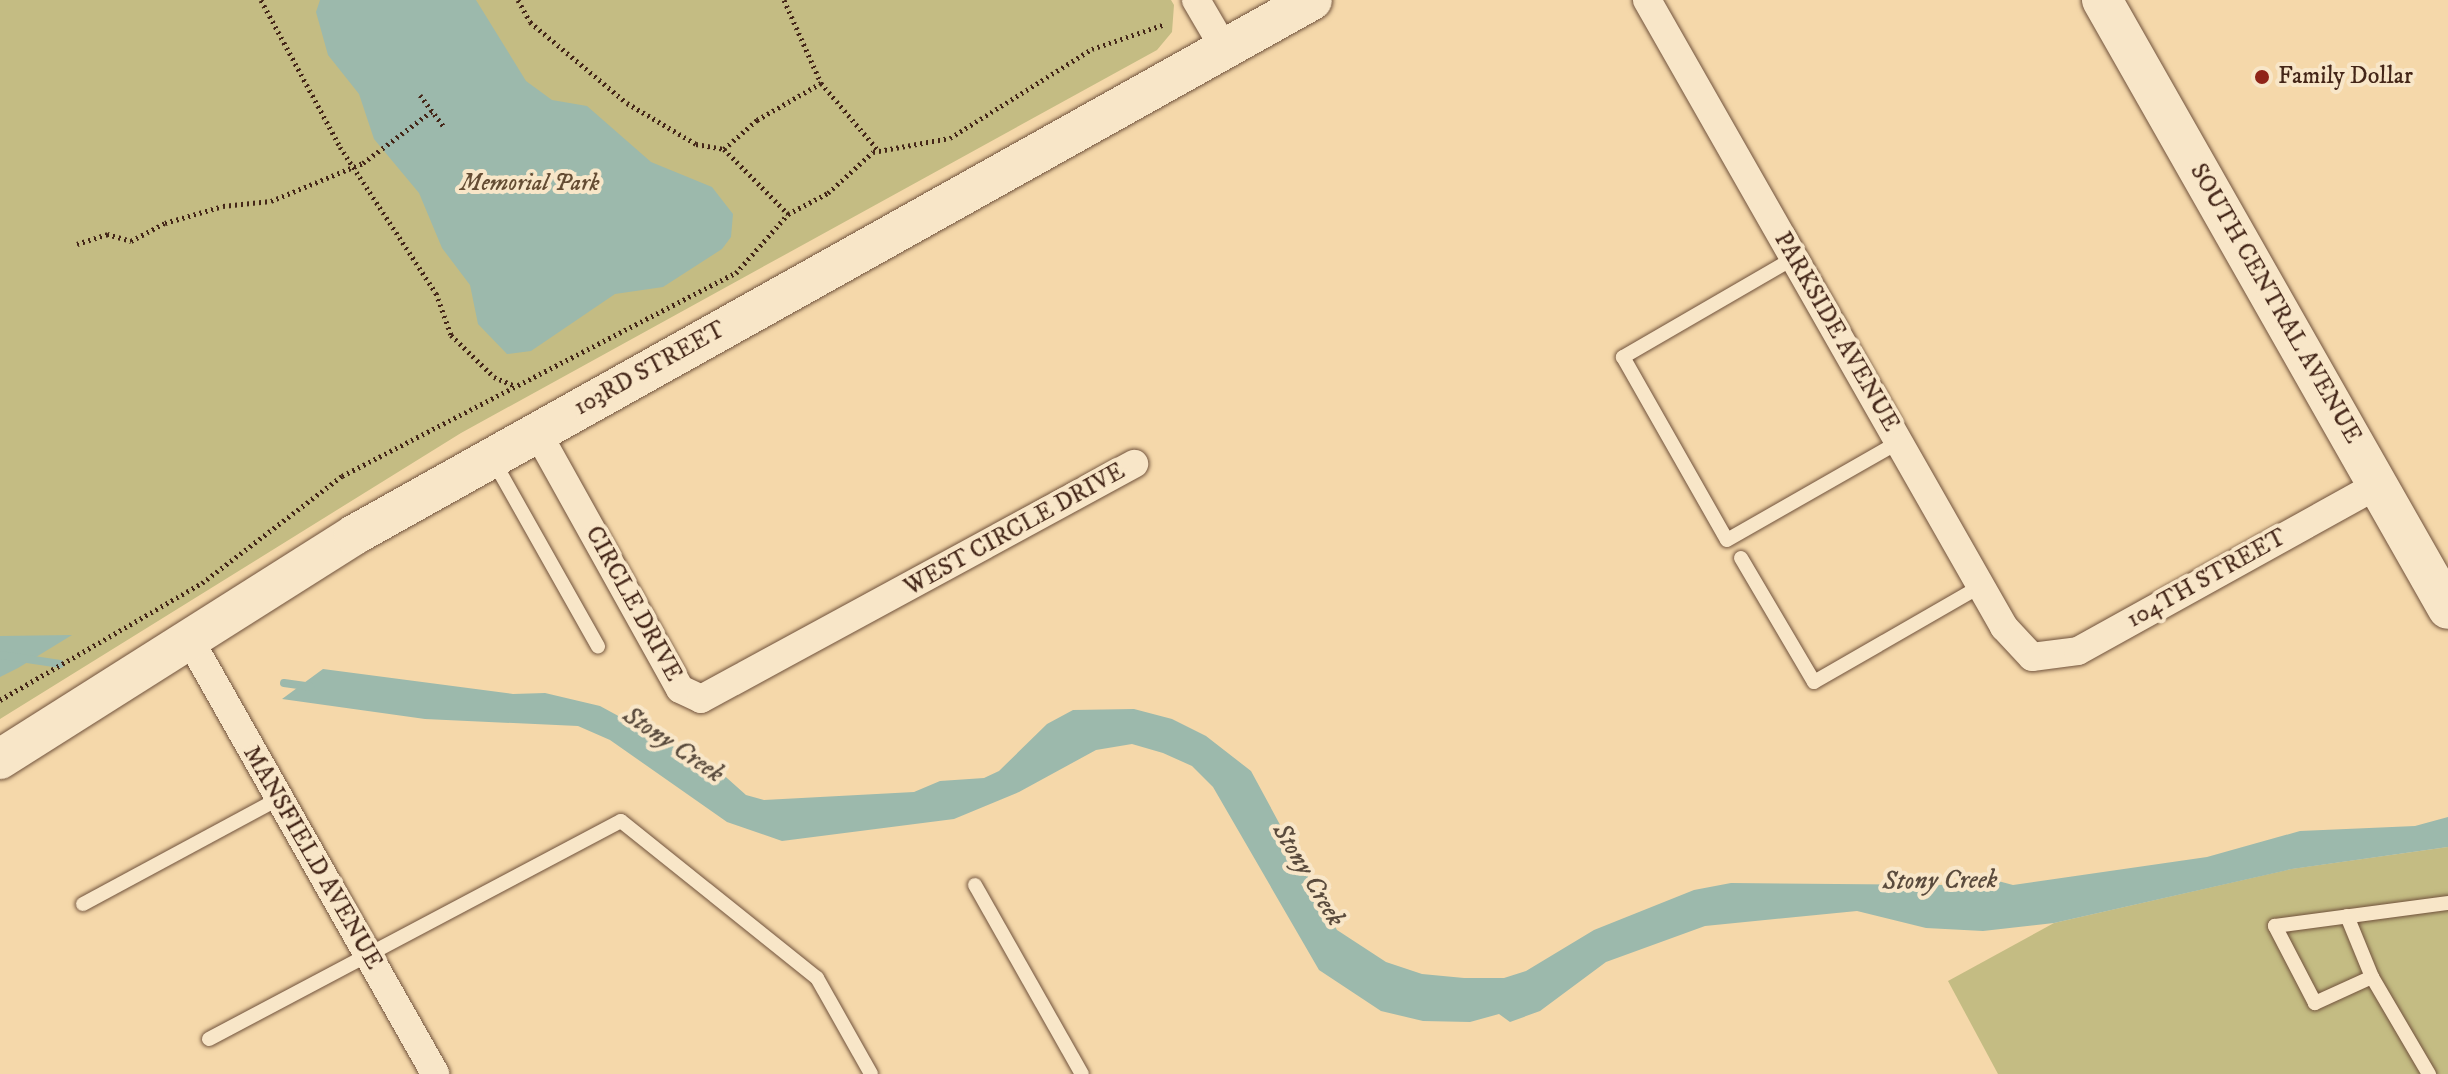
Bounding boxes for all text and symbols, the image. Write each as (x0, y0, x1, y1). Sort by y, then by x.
place label: Family Dollar (2278, 63, 2413, 91)
marker: Family Dollar (2253, 68, 2271, 86)
street label: SOUTH CENTRAL AVENUE (2183, 159, 2367, 449)
park label: Memorial Park (460, 170, 600, 198)
street label: PARKSIDE AVENUE (1767, 227, 1905, 437)
street label: 103RD STREET (569, 316, 731, 422)
street label: WEST CIRCLE DRIVE (900, 457, 1130, 603)
street label: CIRCLE DRIVE (579, 521, 687, 687)
street label: 104TH STREET (2122, 523, 2292, 635)
water label: Stony Creek (617, 700, 729, 790)
street label: MANSFIELD AVENUE (236, 741, 388, 975)
water label: Stony Creek (1265, 818, 1351, 932)
water label: Stony Creek (1882, 864, 1998, 898)

